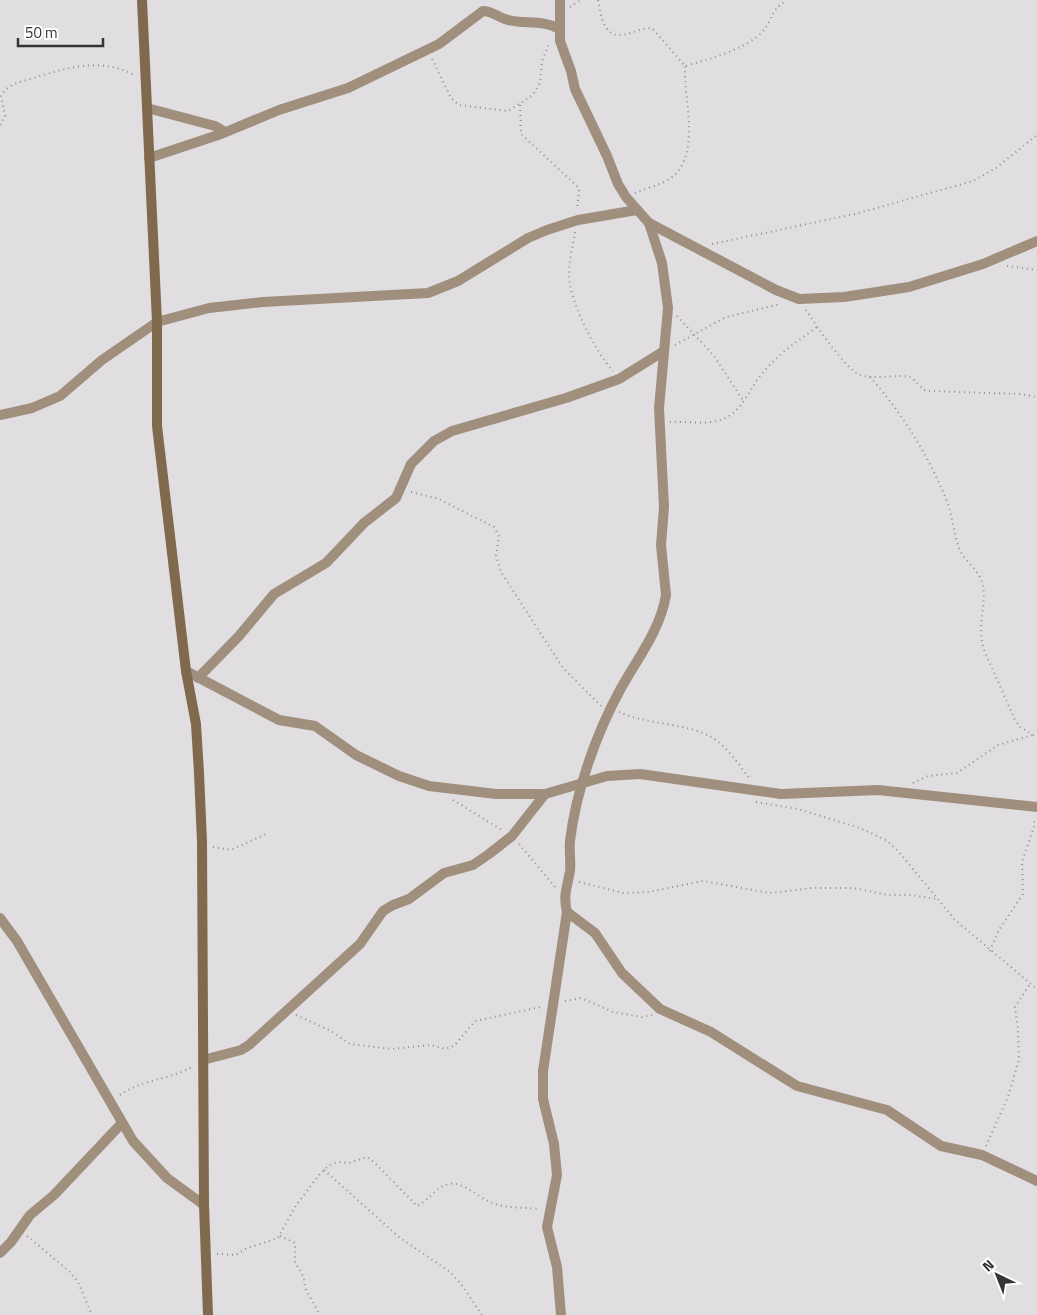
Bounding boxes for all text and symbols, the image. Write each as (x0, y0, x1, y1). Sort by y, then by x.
scale bar (18, 15, 102, 47)
text: 50 m (25, 21, 58, 44)
north arrow (972, 1250, 1022, 1300)
text: N (977, 1254, 999, 1276)

